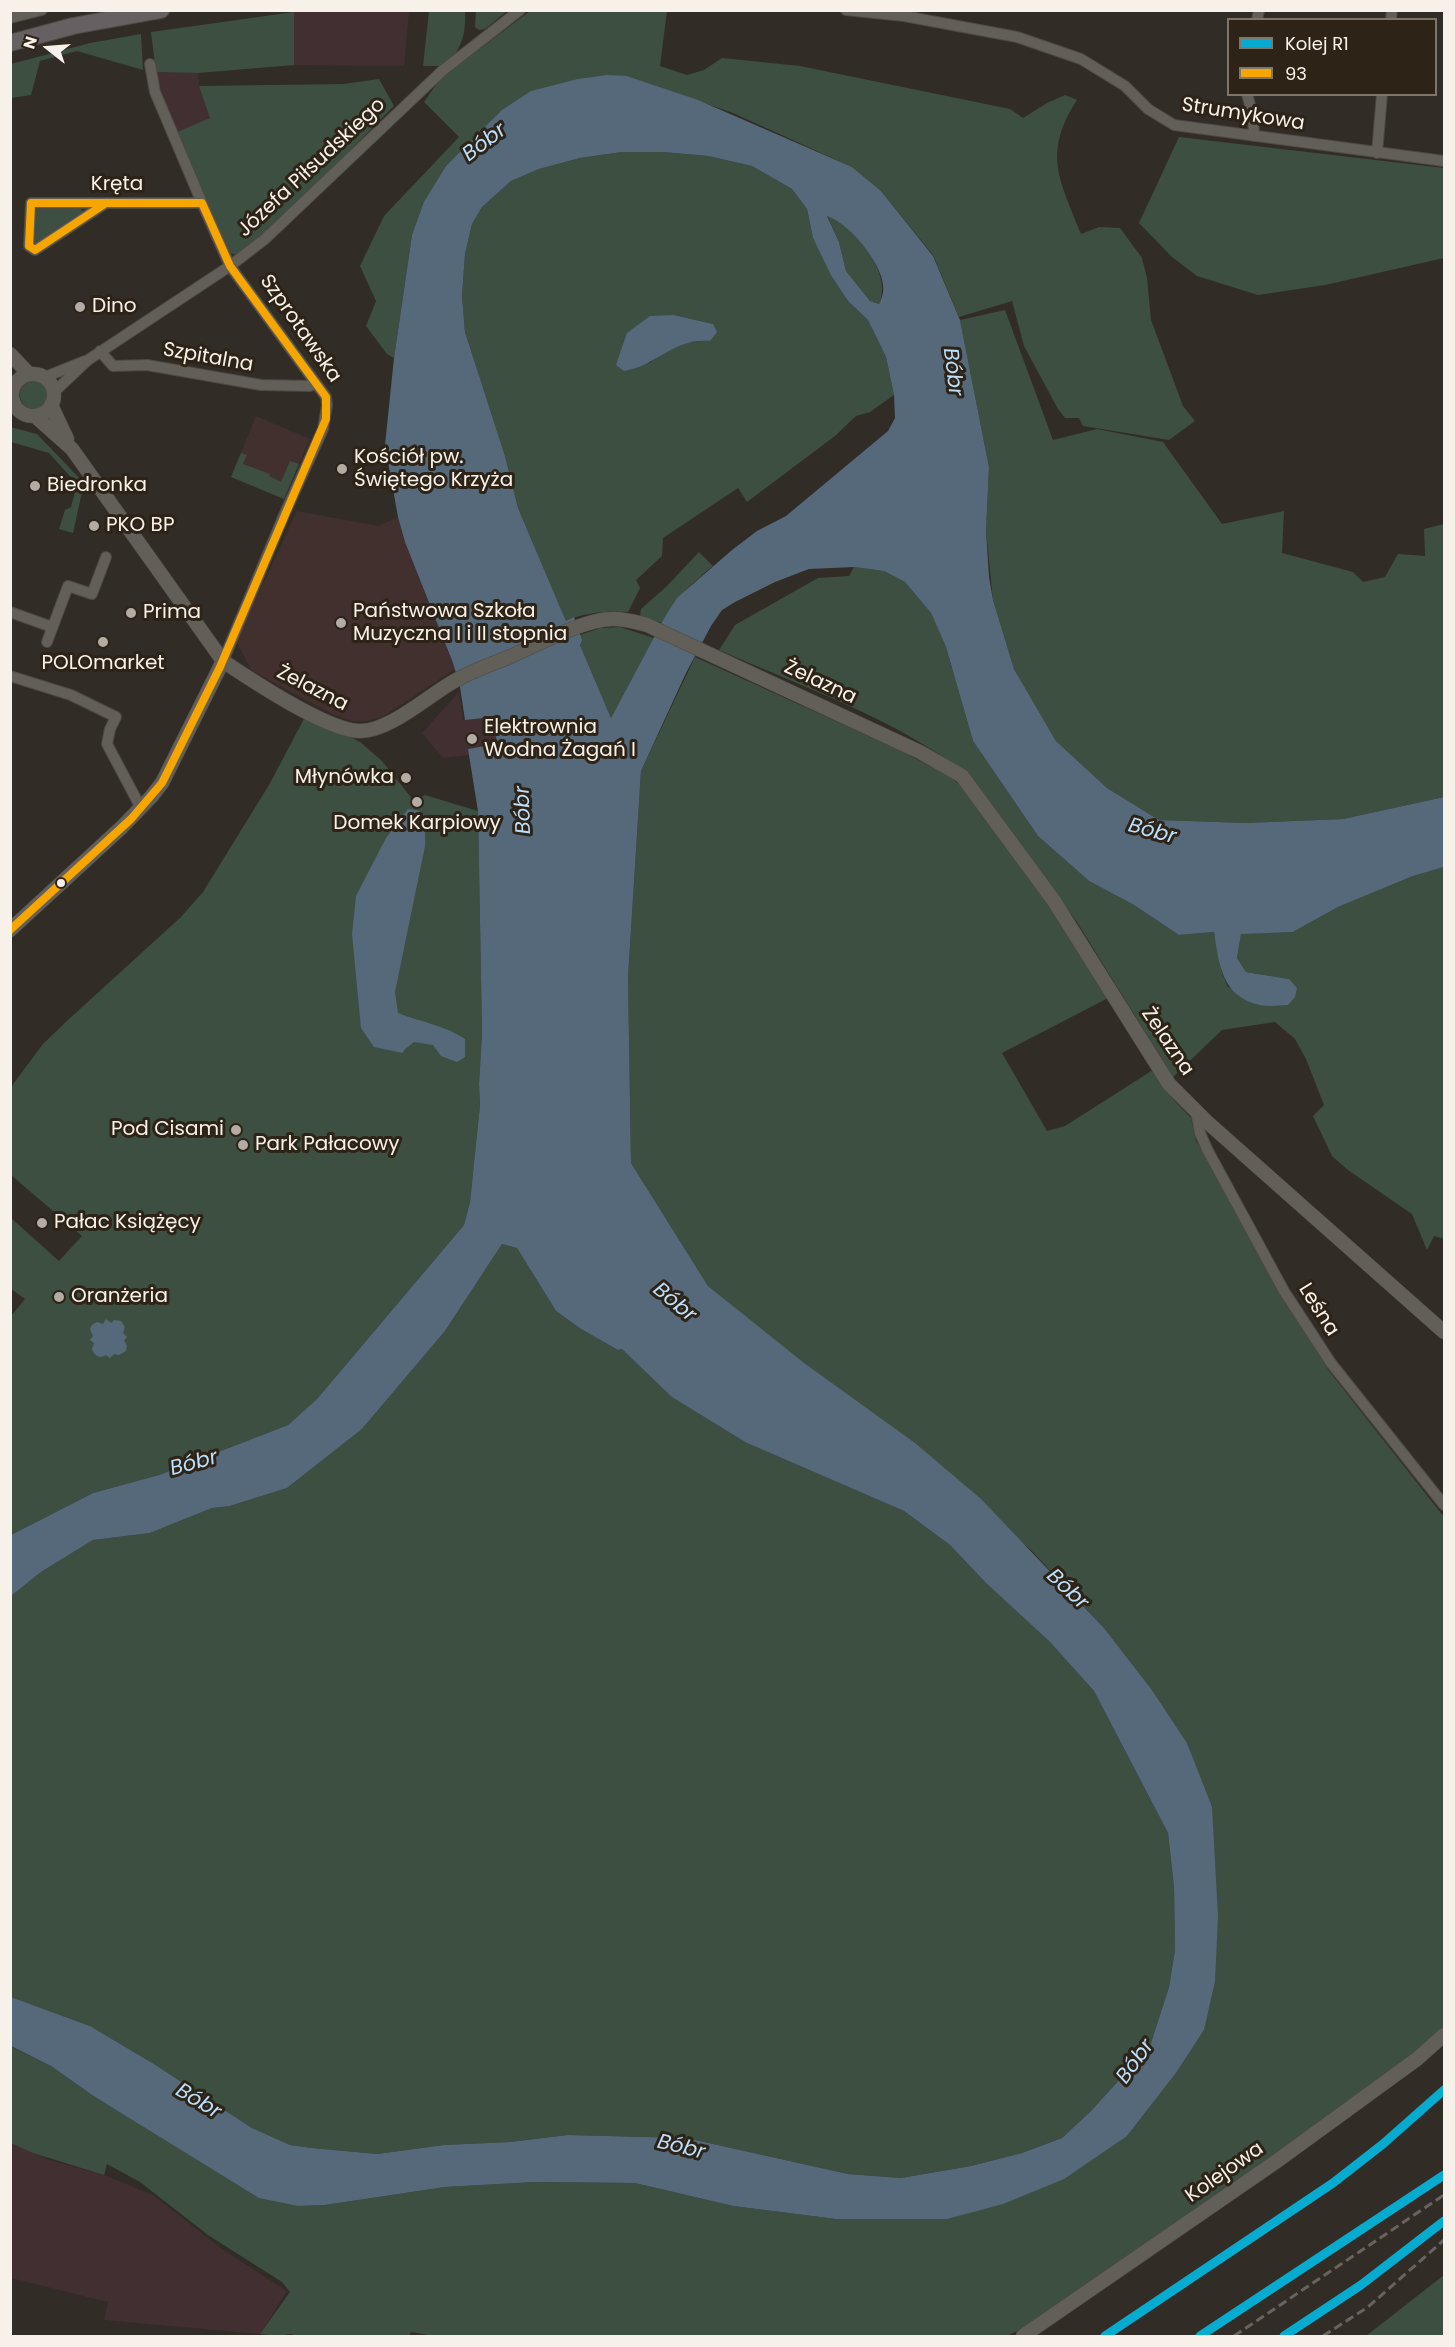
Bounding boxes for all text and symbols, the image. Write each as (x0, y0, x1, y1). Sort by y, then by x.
north arrow (18, 18, 78, 78)
legend (1227, 18, 1437, 96)
text: Kolej R1 (1285, 31, 1349, 56)
text: N (18, 33, 43, 52)
text: 93 (1285, 61, 1307, 86)
street label: Józefa Piłsudskiego (233, 93, 391, 243)
street label: Strumykowa (1180, 93, 1306, 137)
water label: Bóbr (458, 118, 512, 168)
street label: Kręta (91, 173, 143, 197)
street label: Szprotawska (254, 270, 346, 388)
place label: Dino (92, 295, 137, 319)
marker: Dino (73, 300, 87, 314)
street label: Szpitalna (161, 338, 255, 378)
water label: Bóbr (937, 346, 967, 398)
place label: Kościół pw. Świętego Krzyża (354, 446, 513, 493)
marker: Kościół pw. Świętego Krzyża (335, 462, 349, 476)
place label: Biedronka (47, 474, 147, 498)
marker: Biedronka (28, 479, 42, 493)
place label: PKO BP (106, 514, 174, 538)
marker: PKO BP (87, 519, 101, 533)
place label: Państwowa Szkoła Muzyczna I i II stopnia (353, 600, 567, 647)
place label: Prima (143, 601, 201, 625)
marker: Prima (124, 606, 138, 620)
marker: Państwowa Szkoła Muzyczna I i II stopnia (334, 616, 348, 630)
marker: POLOmarket (96, 635, 110, 649)
place label: POLOmarket (41, 652, 165, 676)
street label: Żelazna (780, 656, 860, 710)
street label: Żelazna (272, 661, 352, 717)
place label: Elektrownia Wodna Żagań I (484, 716, 636, 763)
marker: Elektrownia Wodna Żagań I (465, 732, 479, 746)
place label: Młynówka (295, 766, 394, 790)
marker: Młynówka (399, 771, 413, 785)
water label: Bóbr (511, 785, 537, 835)
marker: Domek Karpiowy (410, 795, 424, 809)
place label: Domek Karpiowy (333, 812, 501, 836)
water label: Bóbr (1125, 814, 1179, 850)
unlabelled marker (55, 877, 67, 889)
street label: Żelazna (1136, 1003, 1198, 1081)
place label: Pod Cisami (111, 1118, 224, 1142)
marker: Pod Cisami (229, 1123, 243, 1137)
place label: Park Pałacowy (255, 1133, 399, 1157)
marker: Park Pałacowy (236, 1138, 250, 1152)
place label: Pałac Książęcy (54, 1211, 201, 1235)
marker: Pałac Książęcy (35, 1216, 49, 1230)
water label: Bóbr (647, 1278, 701, 1328)
street label: Leśna (1293, 1279, 1343, 1341)
place label: Oranżeria (71, 1285, 168, 1309)
marker: Oranżeria (52, 1290, 66, 1304)
water label: Bóbr (167, 1446, 221, 1482)
water label: Bóbr (1041, 1564, 1093, 1616)
water label: Bóbr (1112, 2035, 1160, 2089)
water label: Bóbr (171, 2079, 225, 2125)
water label: Bóbr (654, 2130, 708, 2166)
street label: Kolejowa (1181, 2137, 1269, 2209)

